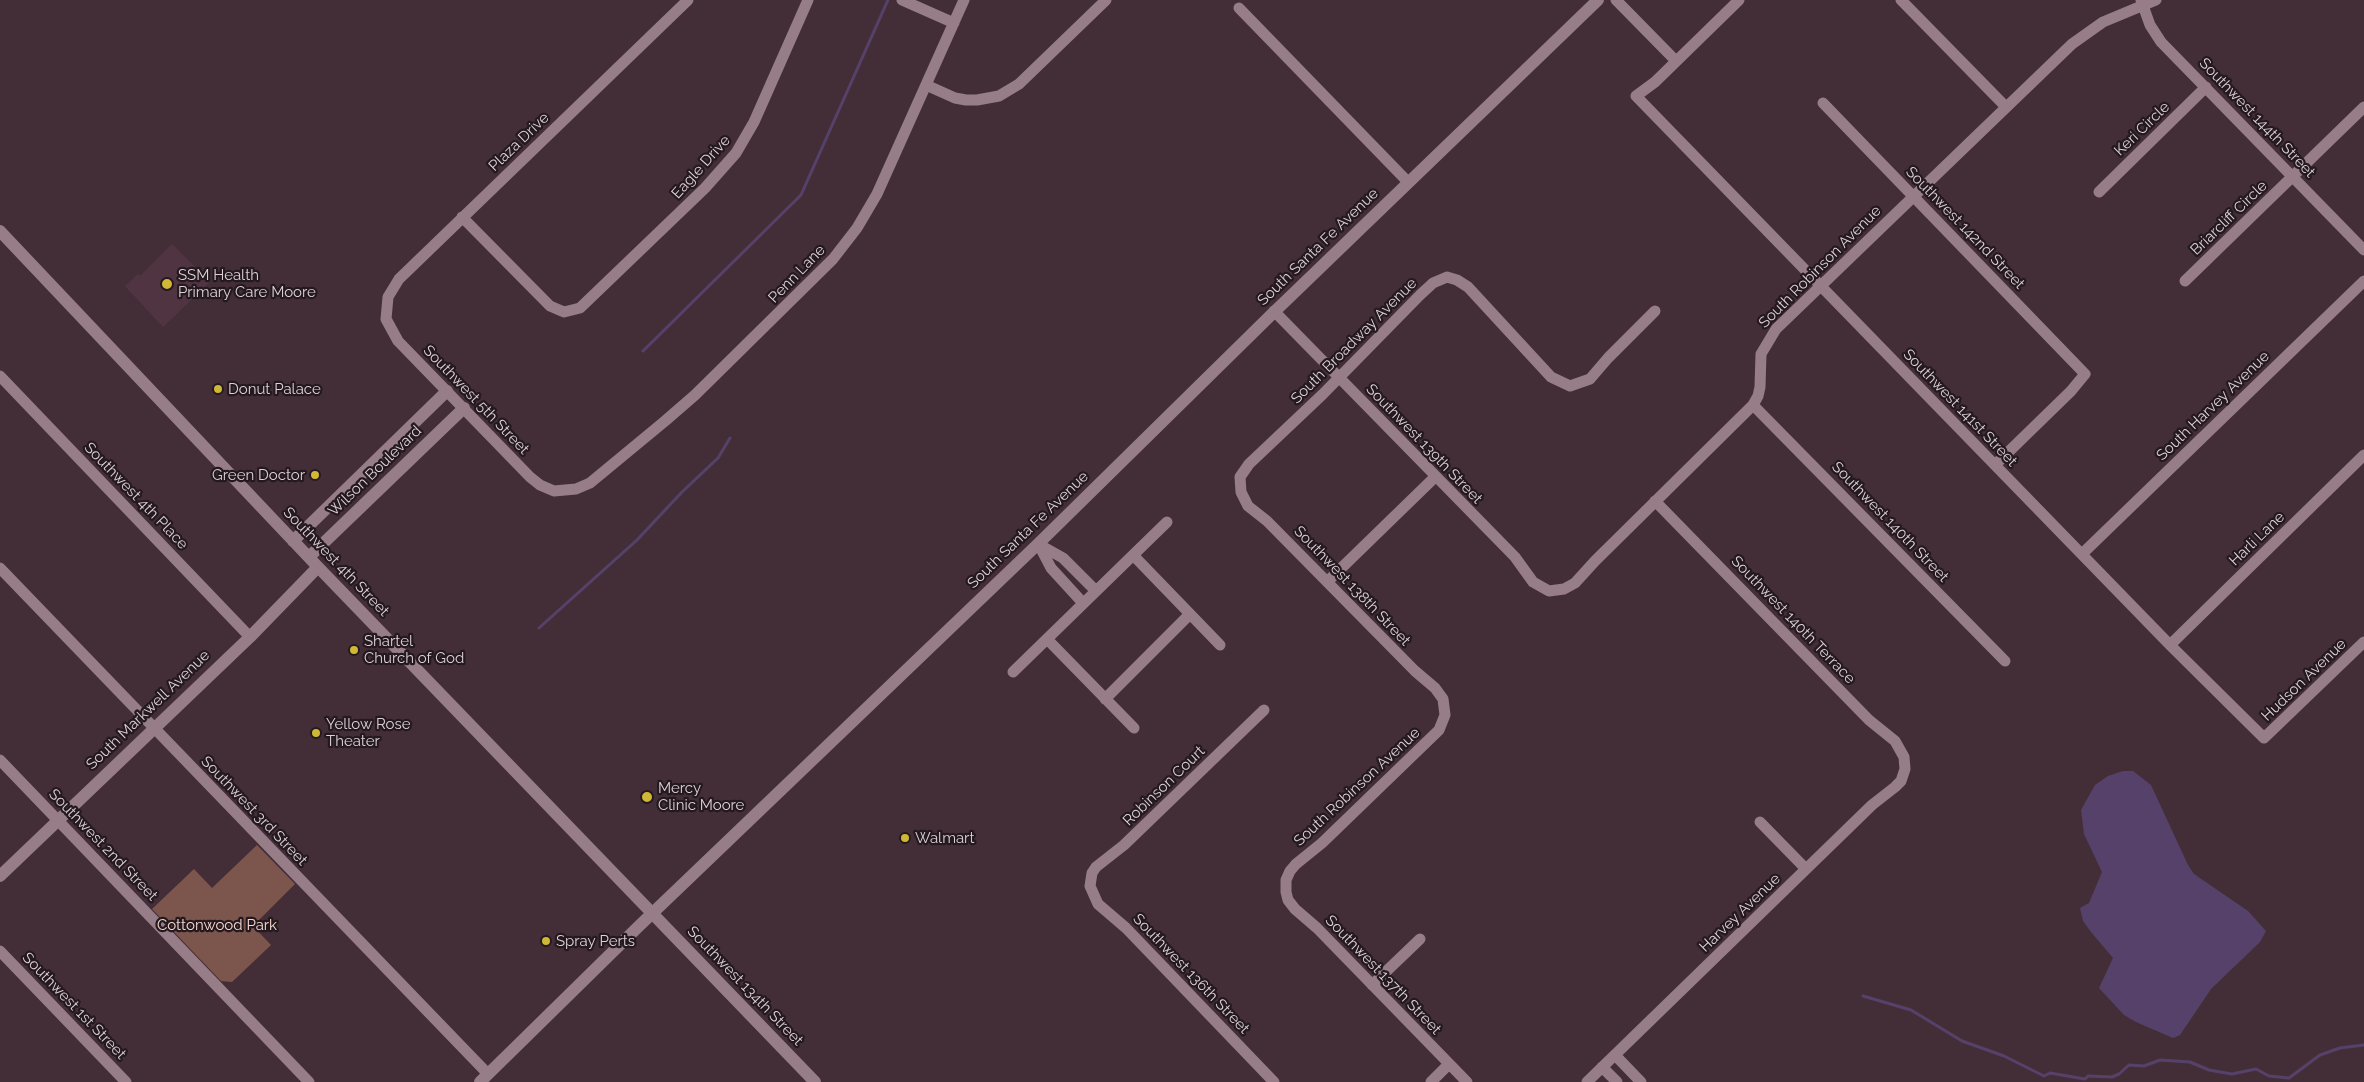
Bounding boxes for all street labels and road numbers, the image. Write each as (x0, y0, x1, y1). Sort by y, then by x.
street label: Southwest 144th Street (2195, 54, 2319, 182)
street label: Keri Circle (2111, 98, 2173, 160)
street label: Plaza Drive (485, 109, 553, 175)
street label: Eagle Drive (668, 132, 734, 202)
street label: Southwest 142nd Street (1902, 163, 2028, 293)
street label: Briarcliff Circle (2187, 177, 2271, 259)
street label: South Santa Fe Avenue (1254, 185, 1382, 309)
street label: South Robinson Avenue (1755, 202, 1885, 332)
street label: Penn Lane (765, 241, 829, 307)
street label: South Broadway Avenue (1287, 274, 1421, 408)
street label: Southwest 5th Street (419, 342, 533, 458)
street label: Southwest 141st Street (1899, 346, 2021, 470)
street label: South Harvey Avenue (2153, 347, 2273, 465)
street label: Southwest 139th Street (1362, 380, 1486, 508)
street label: Wilson Boulevard (325, 422, 425, 520)
street label: Southwest 4th Place (80, 439, 192, 553)
street label: Southwest 140th Street (1828, 458, 1952, 586)
street label: South Santa Fe Avenue (964, 468, 1092, 592)
street label: Southwest 4th Street (279, 504, 393, 620)
street label: Harli Lane (2226, 508, 2288, 570)
street label: Southwest 138th Street (1290, 522, 1414, 650)
street label: Southwest 140th Terrace (1727, 552, 1859, 688)
street label: Hudson Avenue (2258, 635, 2350, 725)
street label: South Markwell Avenue (83, 646, 213, 774)
street label: South Robinson Avenue (1290, 724, 1424, 850)
street label: Robinson Court (1119, 742, 1209, 830)
street label: Southwest 3rd Street (197, 753, 311, 869)
street label: Southwest 2nd Street (45, 785, 161, 905)
street label: Harvey Avenue (1696, 870, 1784, 956)
street label: Southwest 136th Street (1129, 910, 1253, 1038)
street label: Southwest 137th Street (1321, 912, 1445, 1038)
street label: Southwest 134th Street (683, 923, 807, 1049)
street label: Southwest 1st Street (18, 949, 130, 1063)

